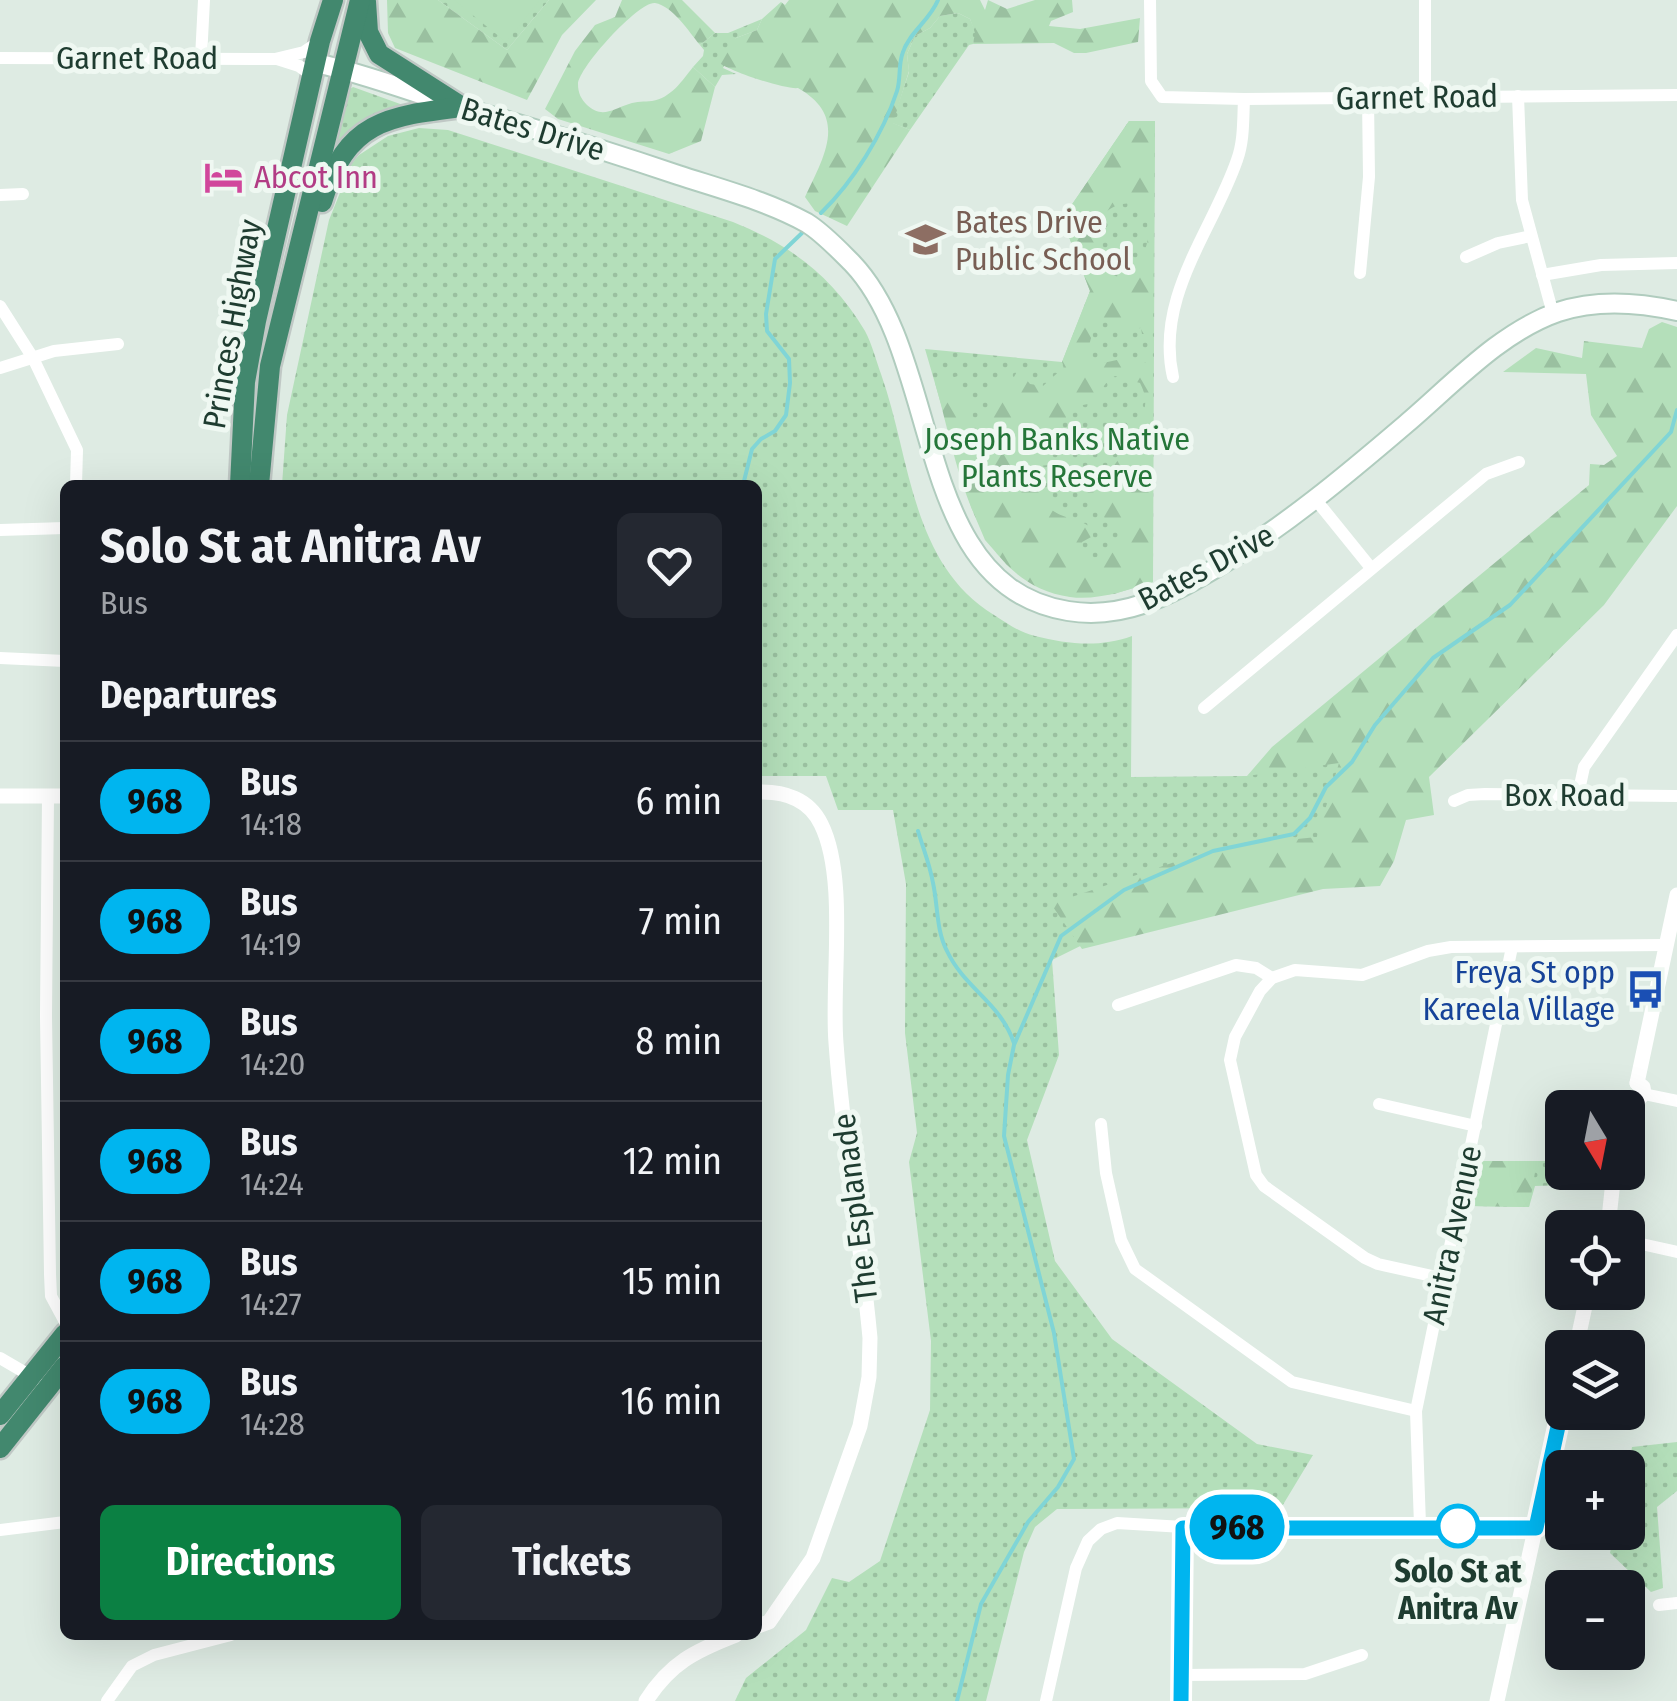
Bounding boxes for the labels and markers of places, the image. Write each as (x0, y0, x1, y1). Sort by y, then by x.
hotel icon: Abcot Inn (203, 156, 245, 198)
place label: Abcot Inn (254, 158, 378, 196)
place label: Bates Drive Public School (955, 203, 1131, 278)
school or university icon: Bates Drive Public School (904, 219, 946, 261)
place label: Freya St opp Kareela Village (1422, 953, 1615, 1028)
bus stop icon: Freya St opp Kareela Village (1624, 969, 1666, 1011)
marker: Solo St at Anitra Av (1437, 1505, 1479, 1547)
place label: Solo St at Anitra Av (1394, 1552, 1523, 1627)

